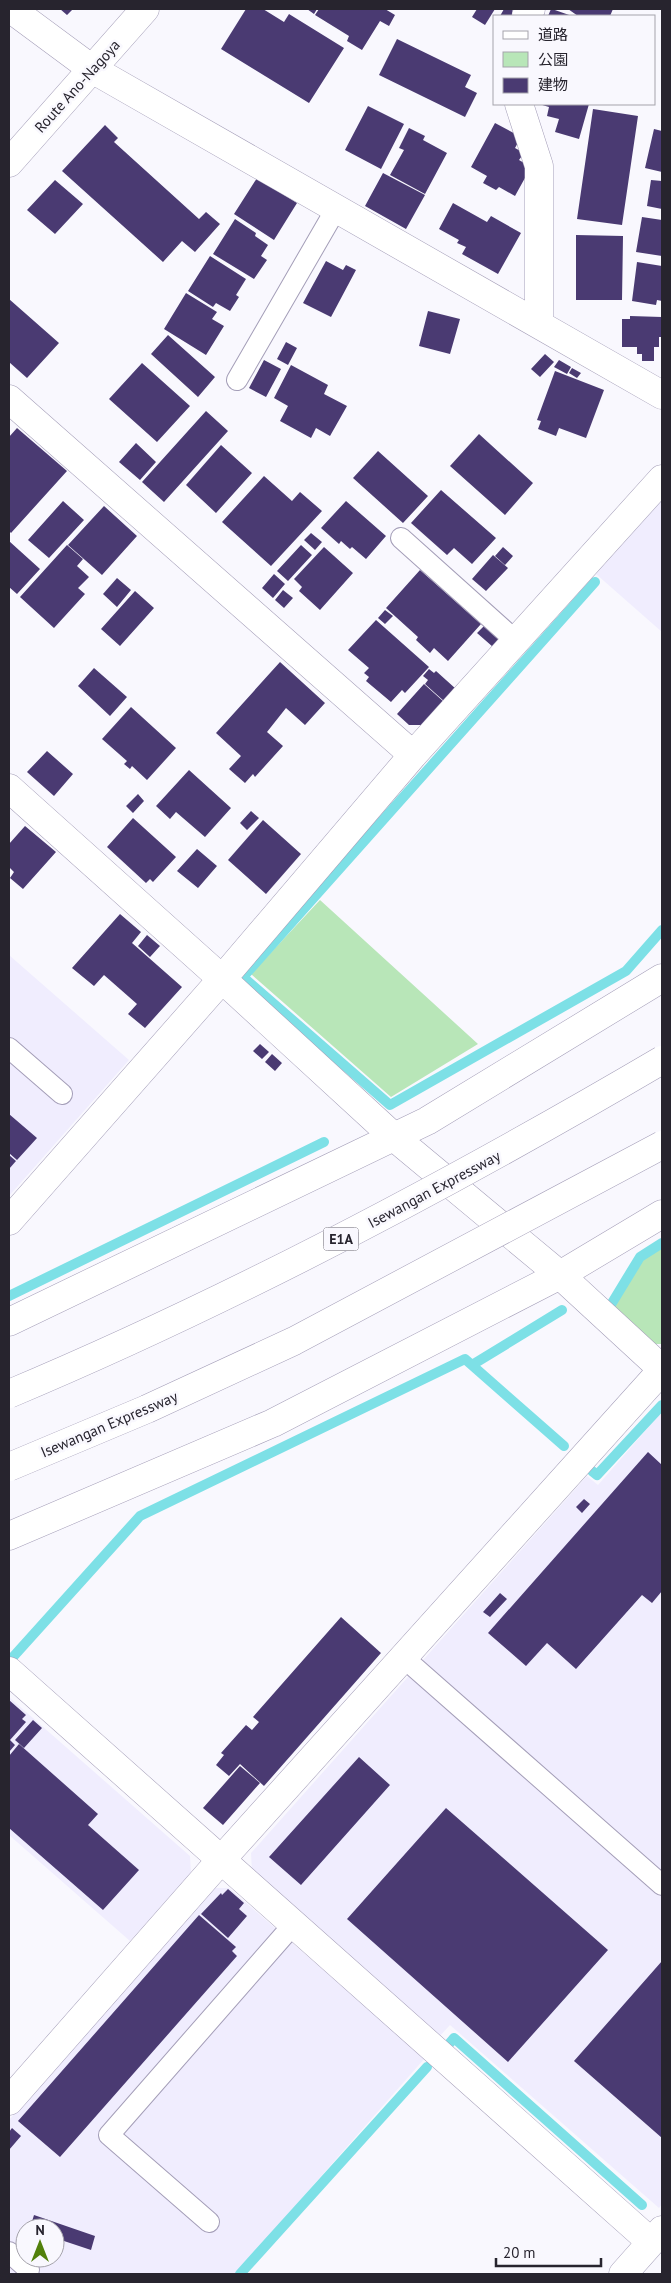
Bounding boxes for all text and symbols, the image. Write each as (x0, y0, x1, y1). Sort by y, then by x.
legend (493, 15, 656, 105)
text: 道路 (538, 25, 568, 44)
street label: Route Ano-Nagoya (30, 36, 124, 136)
text: 公園 (538, 50, 568, 69)
text: 建物 (538, 75, 568, 94)
street label: Isewangan Expressway (365, 1146, 503, 1232)
road number: E1A (324, 1228, 358, 1250)
street label: Isewangan Expressway (38, 1386, 180, 1462)
north arrow (15, 2218, 65, 2268)
text: N (35, 2221, 45, 2239)
scale bar (496, 2236, 601, 2268)
text: 20 m (503, 2243, 536, 2262)

